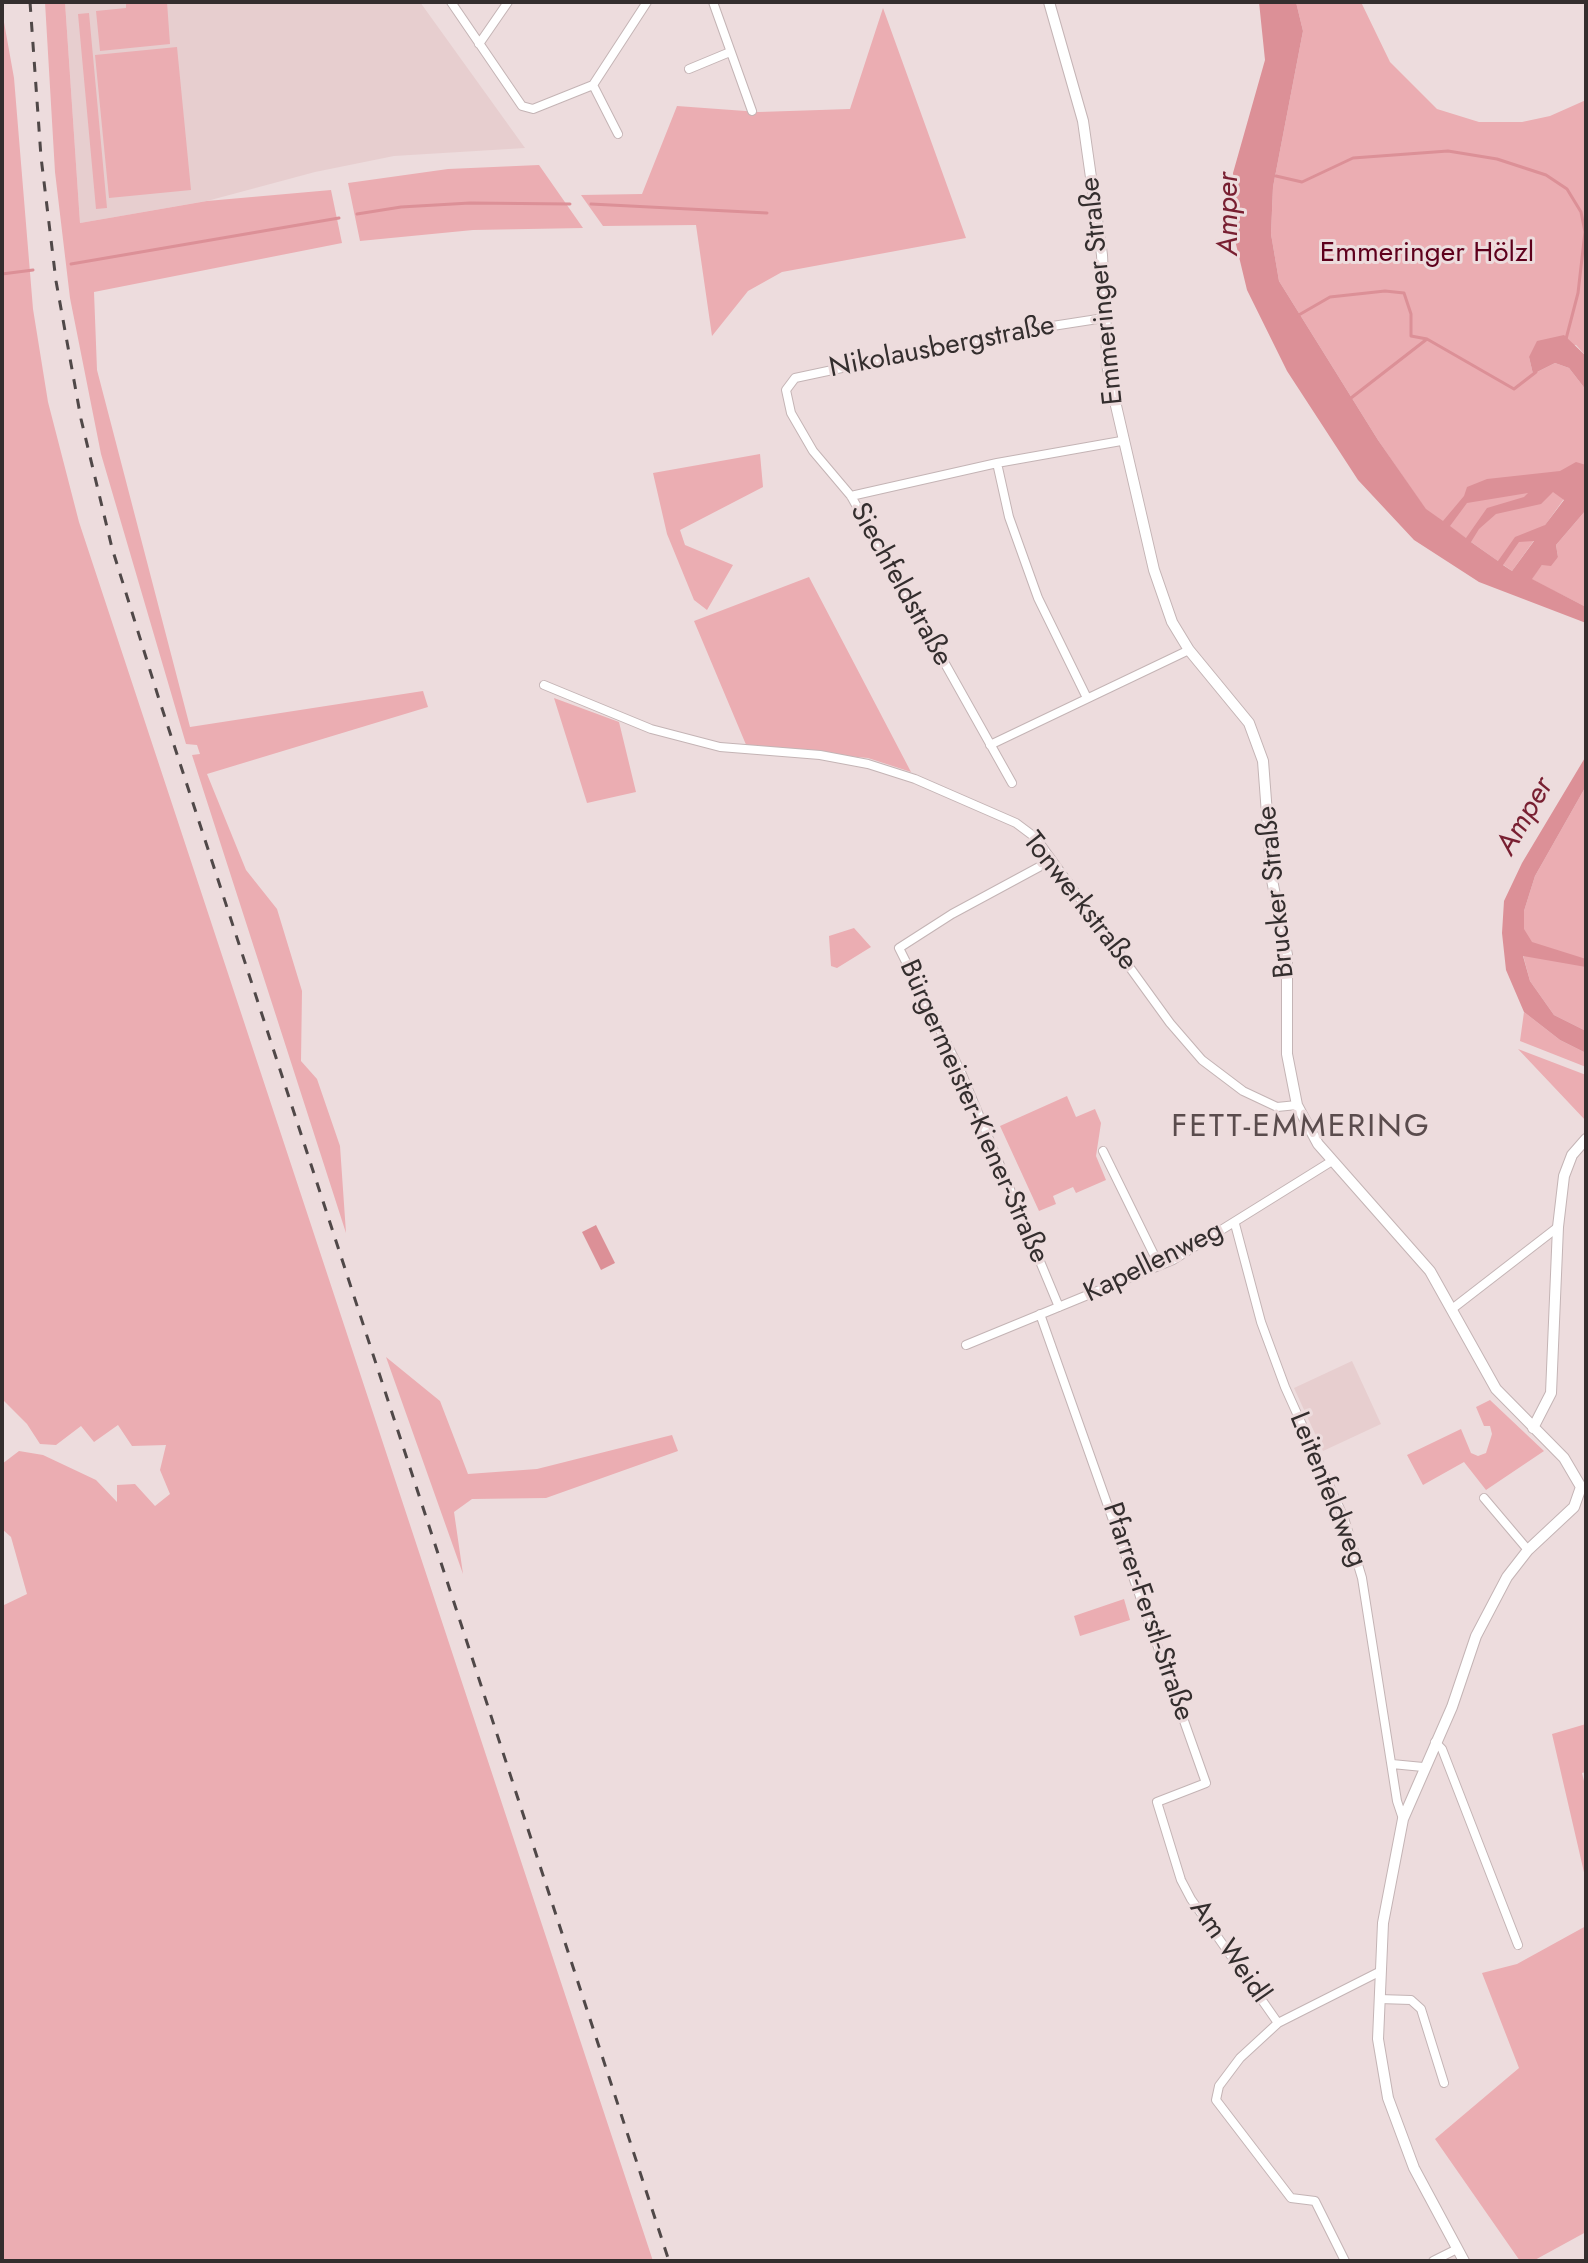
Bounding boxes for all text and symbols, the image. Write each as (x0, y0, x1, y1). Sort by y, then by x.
water label: Amper (1212, 172, 1248, 256)
street label: Emmeringer Straße (1074, 175, 1132, 407)
park label: Emmeringer Hölzl (1320, 237, 1534, 271)
street label: Nikolausbergstraße (826, 310, 1058, 386)
street label: Siechfeldstraße (841, 498, 959, 672)
water label: Amper (1490, 772, 1562, 862)
street label: Brucker Straße (1251, 804, 1303, 980)
street label: Tonwerkstraße (1015, 826, 1143, 978)
street label: Bürgermeister-Kiener-Straße (891, 955, 1055, 1269)
district label: FETT-EMMERING (1171, 1109, 1431, 1147)
street label: Kapellenweg (1079, 1215, 1229, 1311)
street label: Leitenfeldweg (1281, 1408, 1373, 1572)
street label: Pfarrer-Ferstl-Straße (1094, 1499, 1200, 1725)
street label: Am Weidl (1181, 1894, 1277, 2010)

